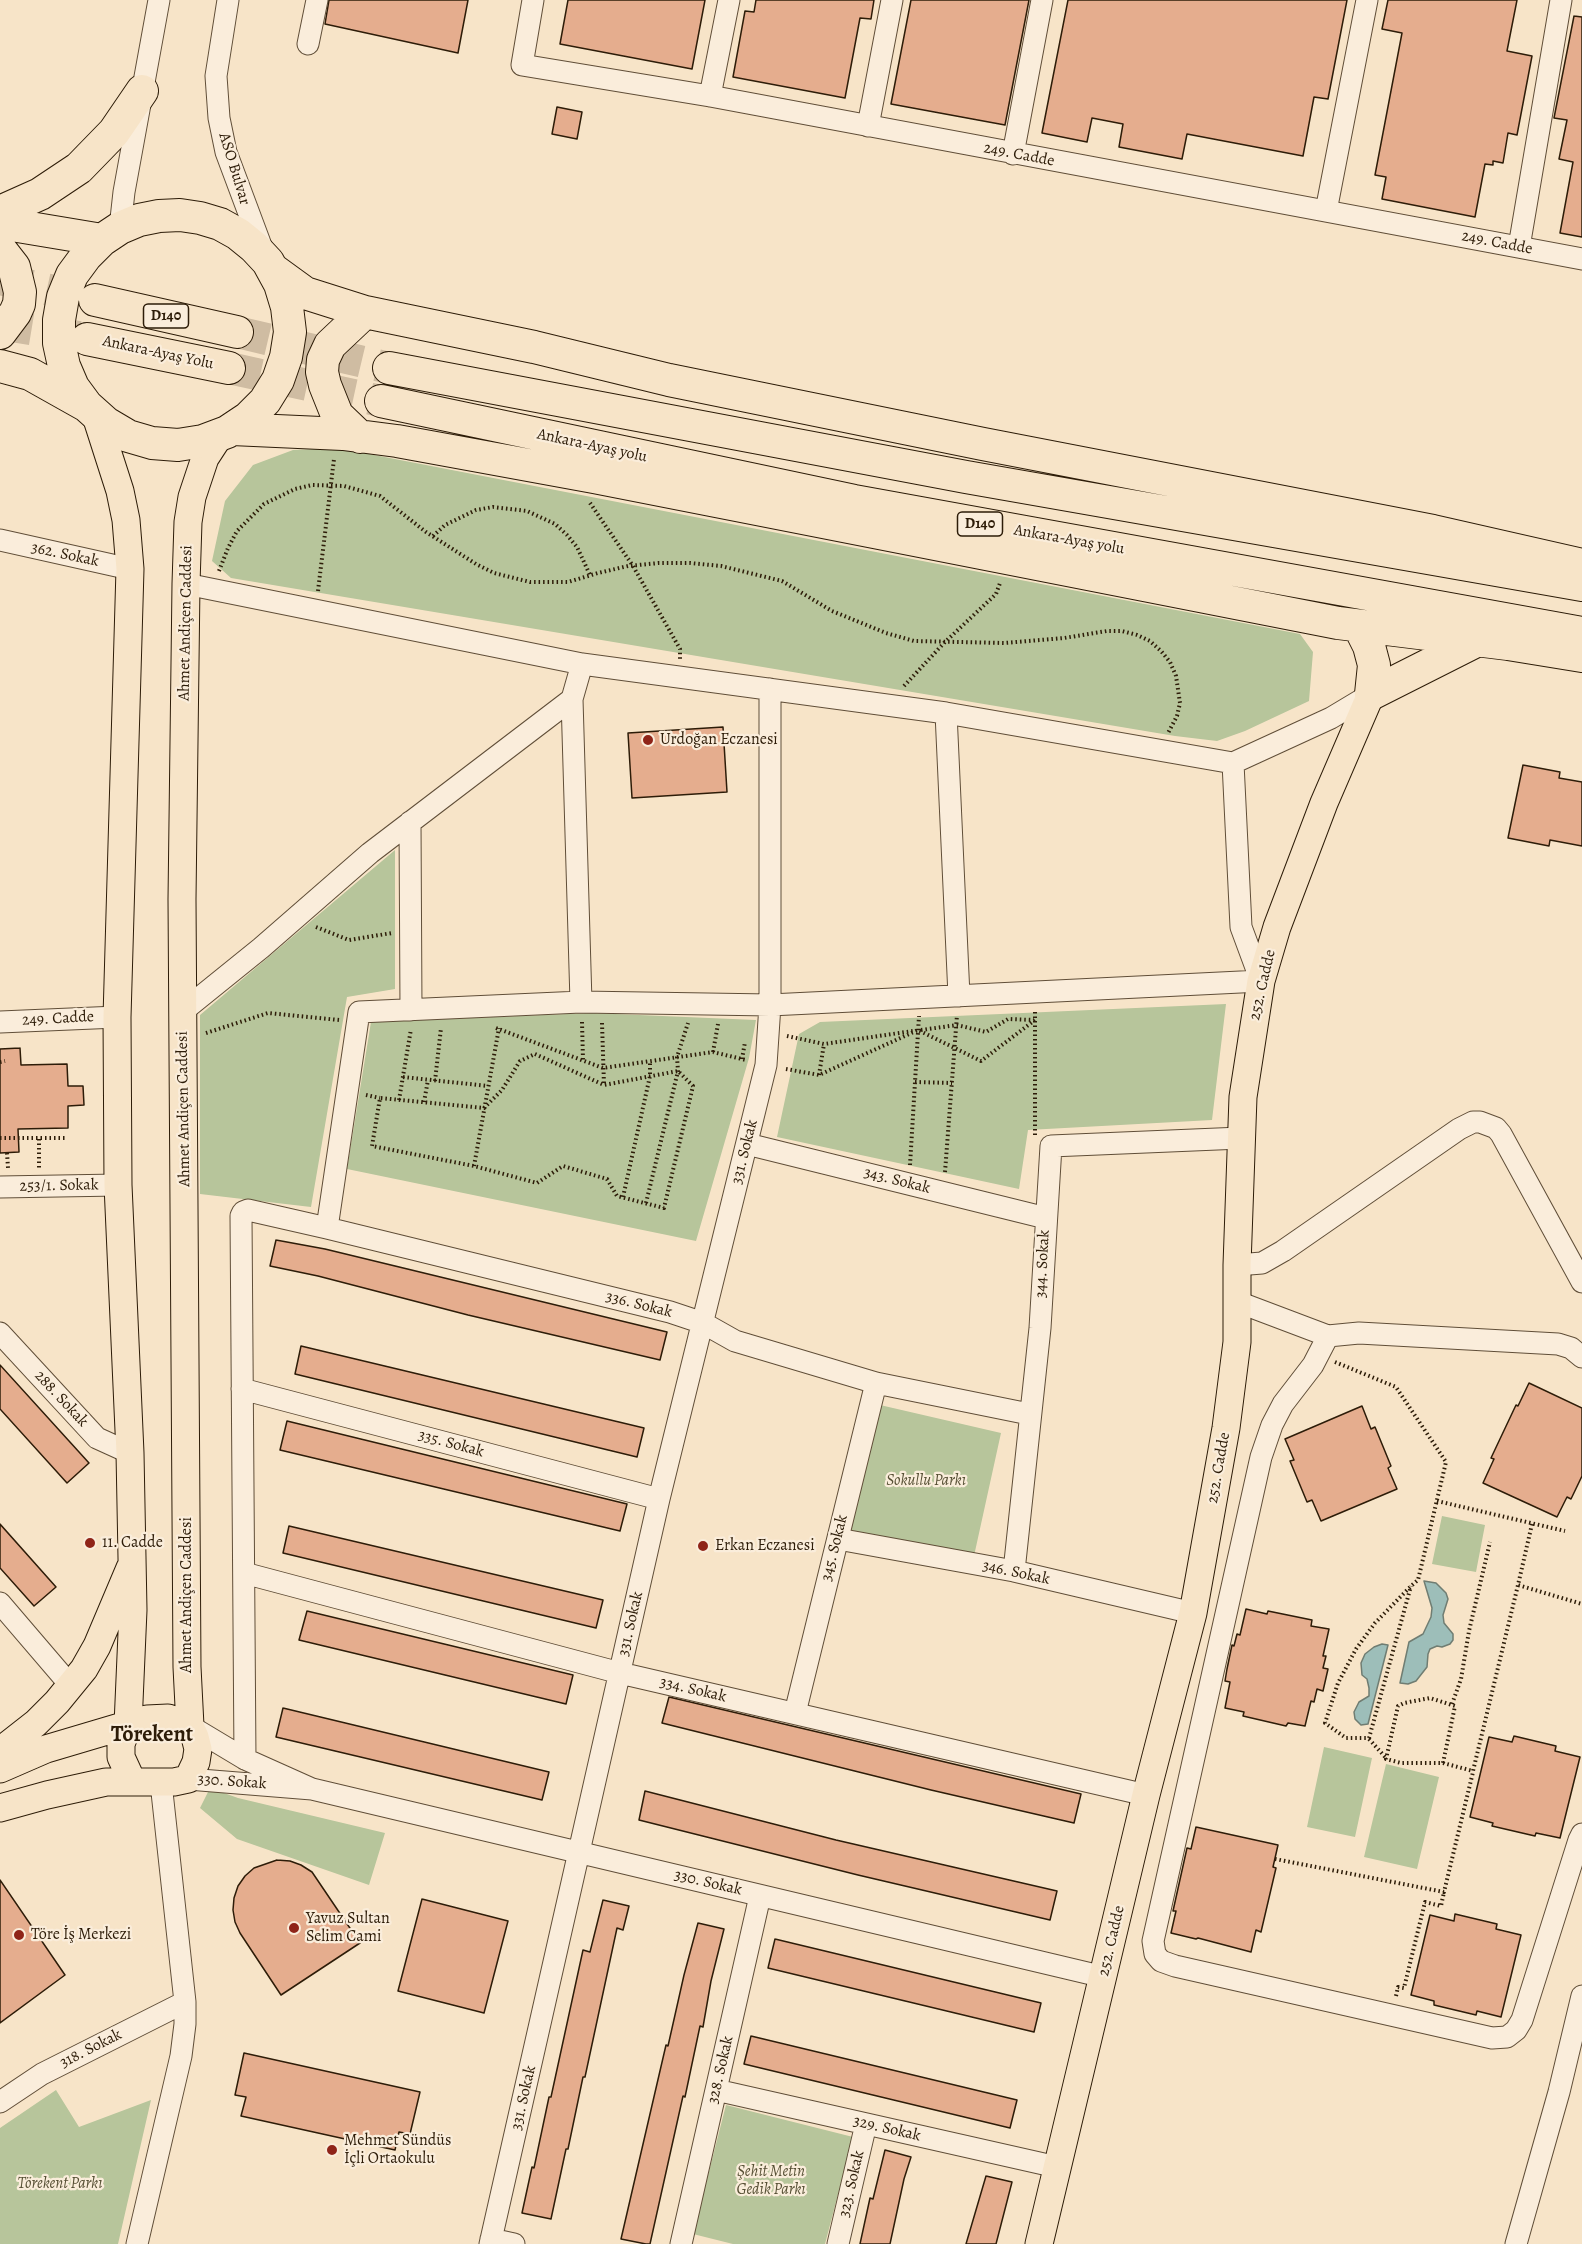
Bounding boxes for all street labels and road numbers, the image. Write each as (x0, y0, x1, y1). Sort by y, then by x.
street label: ASO Bulvar (214, 131, 254, 207)
street label: 249. Cadde (982, 139, 1056, 171)
street label: 249. Cadde (1460, 227, 1534, 259)
road number: D140 (144, 304, 188, 328)
street label: Ankara-Ayaş Yolu (101, 332, 215, 374)
street label: Ankara-Ayaş yolu (535, 425, 649, 467)
road number: D140 (958, 512, 1002, 536)
street label: Ankara-Ayaş yolu (1012, 521, 1126, 559)
street label: 362. Sokak (29, 538, 101, 572)
street label: Ahmet Andiçen Caddesi (175, 545, 197, 701)
street label: 252. Cadde (1246, 948, 1280, 1022)
street label: 249. Cadde (22, 1008, 94, 1030)
street label: Ahmet Andiçen Caddesi (173, 1031, 195, 1187)
street label: 331. Sokak (728, 1118, 762, 1186)
street label: 343. Sokak (862, 1163, 932, 1199)
street label: 253/1. Sokak (19, 1176, 99, 1196)
street label: 344. Sokak (1032, 1229, 1054, 1299)
street label: 336. Sokak (604, 1287, 674, 1323)
street label: 288. Sokak (30, 1367, 92, 1431)
street label: 335. Sokak (416, 1426, 486, 1462)
street label: 252. Cadde (1203, 1431, 1235, 1505)
street label: 345. Sokak (817, 1513, 853, 1583)
street label: Ahmet Andiçen Caddesi (177, 1517, 197, 1673)
street label: 346. Sokak (980, 1556, 1052, 1590)
street label: 331. Sokak (614, 1590, 648, 1658)
street label: 334. Sokak (658, 1673, 728, 1707)
street label: 330. Sokak (197, 1770, 267, 1794)
street label: 330. Sokak (672, 1866, 744, 1900)
street label: 252. Cadde (1095, 1904, 1129, 1978)
street label: 318. Sokak (57, 2025, 125, 2073)
street label: 328. Sokak (704, 2034, 738, 2106)
street label: 331. Sokak (507, 2064, 541, 2132)
street label: 329. Sokak (851, 2112, 923, 2146)
street label: 323. Sokak (835, 2149, 869, 2219)

